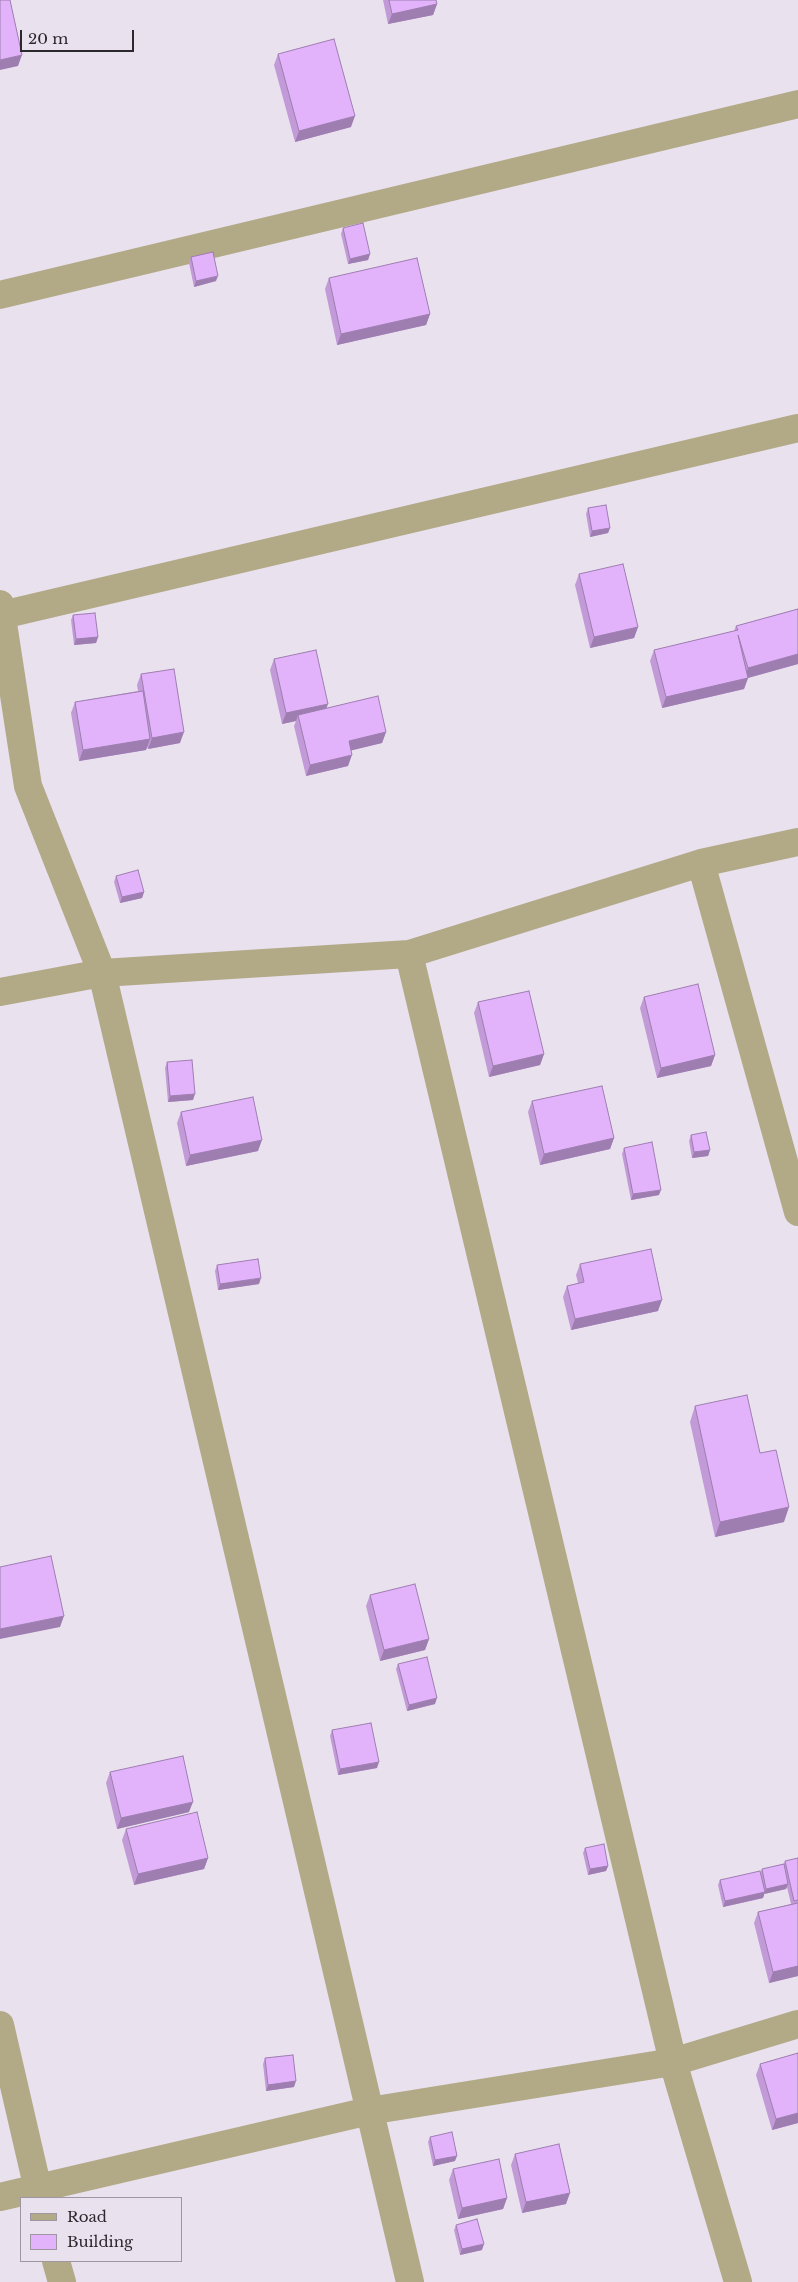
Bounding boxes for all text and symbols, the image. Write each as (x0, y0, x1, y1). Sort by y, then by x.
scale bar (22, 20, 136, 52)
text: 20 m (28, 29, 68, 48)
legend (20, 2197, 182, 2262)
text: Road (67, 2207, 107, 2226)
text: Building (67, 2232, 133, 2251)

